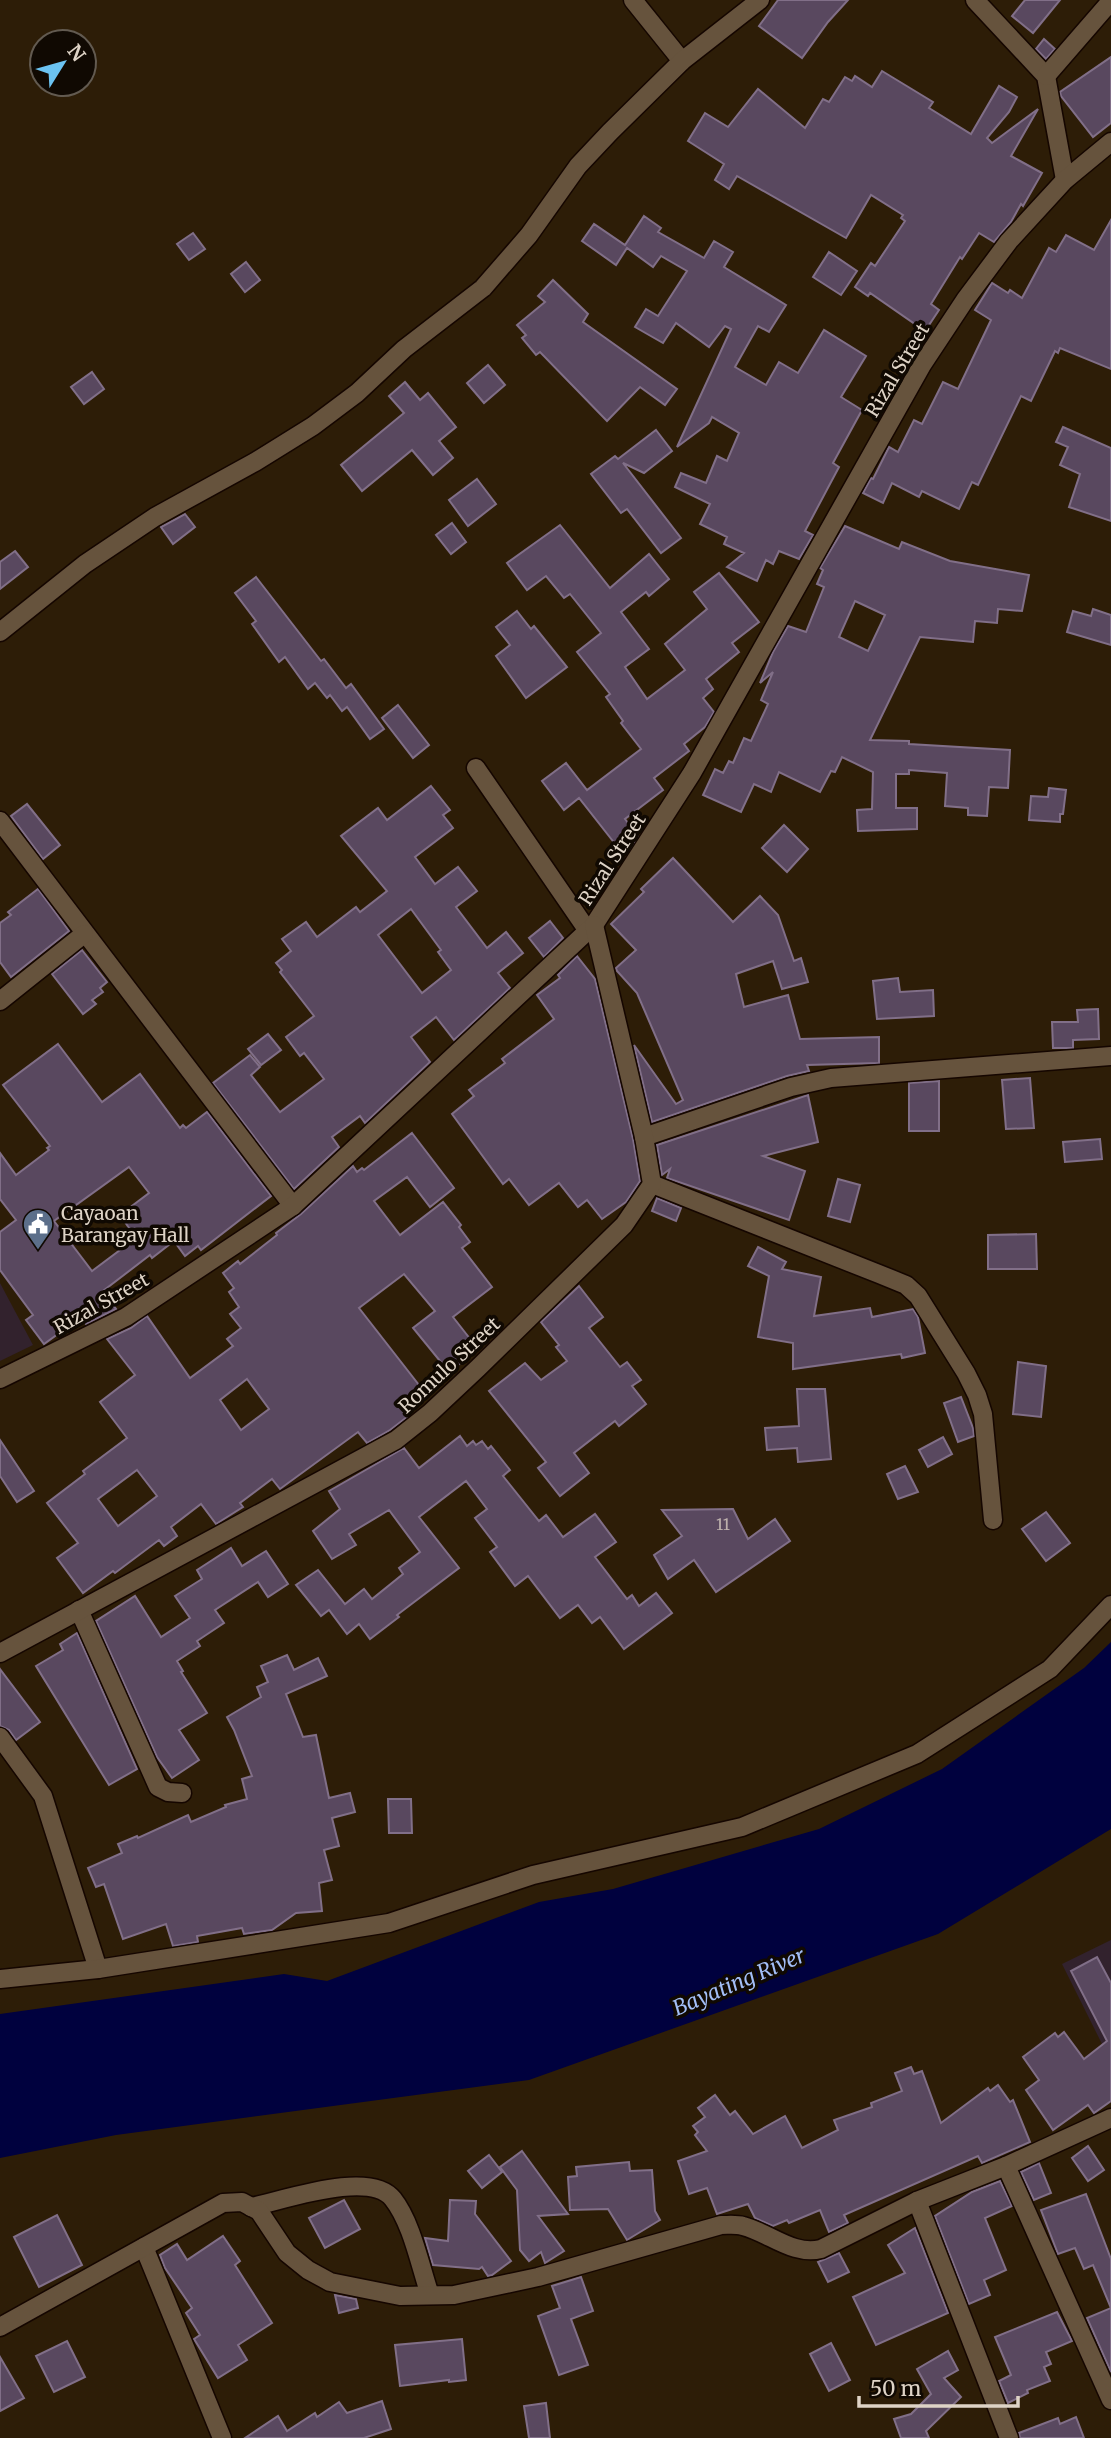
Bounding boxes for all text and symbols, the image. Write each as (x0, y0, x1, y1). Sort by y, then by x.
north arrow (28, 28, 98, 98)
text: N (62, 40, 91, 66)
street label: Rizal Street (860, 318, 935, 421)
street label: Rizal Street (573, 808, 651, 910)
place label: Cayaoan Barangay Hall (61, 1201, 190, 1247)
public building icon: Cayaoan Barangay Hall (21, 1207, 55, 1251)
street label: Rizal Street (49, 1267, 153, 1339)
street label: Romulo Street (393, 1311, 505, 1418)
house number: 11 (716, 1514, 730, 1534)
water label: Bayating River (669, 1941, 809, 2022)
scale bar (859, 2364, 1018, 2408)
text: 50 m (870, 2375, 921, 2402)

